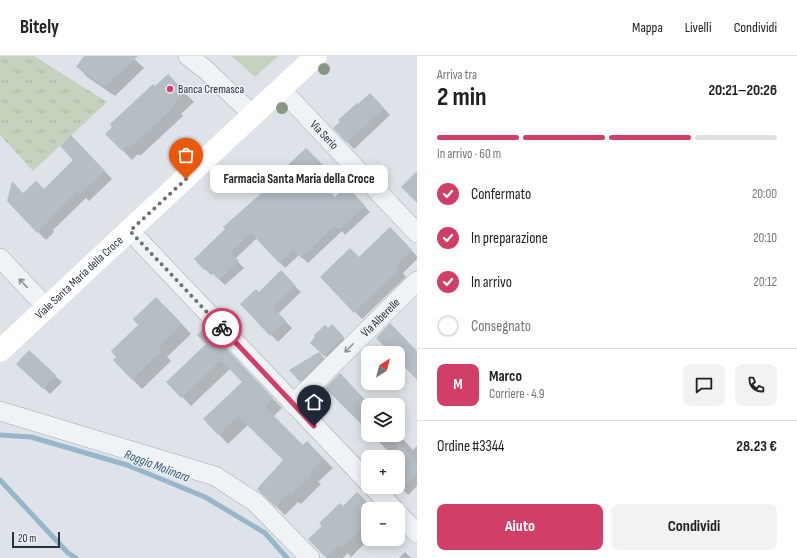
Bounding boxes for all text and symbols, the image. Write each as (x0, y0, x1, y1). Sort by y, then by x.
text: Bitely (20, 16, 59, 39)
text: Mappa (632, 19, 663, 36)
text: Livelli (685, 19, 712, 36)
text: Condividi (734, 19, 777, 36)
text: Arriva tra (437, 67, 477, 83)
text: 20:21–20:26 (708, 81, 777, 100)
place label: Banca Cremasca (178, 82, 244, 97)
text: 2 min (437, 82, 487, 113)
marker: Banca Cremasca (165, 84, 175, 94)
street label: Via Serio (307, 117, 342, 153)
pin (169, 138, 203, 179)
icon: bag (175, 144, 197, 166)
text: In arrivo · 60 m (437, 146, 501, 162)
callout: Farmacia Santa Maria della Croce (210, 165, 388, 193)
text: Farmacia Santa Maria della Croce (224, 171, 374, 187)
icon: check (437, 183, 459, 205)
text: Confermato (471, 185, 531, 204)
text: 20:00 (752, 186, 777, 202)
icon: check (437, 227, 459, 249)
text: In preparazione (471, 229, 548, 248)
text: 20:10 (753, 230, 777, 246)
street label: Viale Santa Maria della Croce (32, 233, 126, 322)
icon: check (437, 271, 459, 293)
text: In arrivo (471, 273, 512, 292)
text: 20:12 (753, 274, 777, 290)
one-way arrow (19, 278, 28, 288)
street label: Via Alberelle (358, 295, 403, 340)
courier (202, 308, 242, 348)
icon: bike (211, 317, 233, 339)
text: Consegnato (471, 317, 531, 336)
one-way arrow (344, 343, 354, 353)
north arrow (361, 346, 405, 390)
map controls (361, 346, 405, 546)
button: chat (683, 364, 725, 406)
button: phone (735, 364, 777, 406)
text: Marco (489, 367, 522, 386)
text: M (453, 375, 463, 394)
pin (297, 385, 331, 426)
text: Corriere · 4.9 (489, 386, 545, 402)
icon: home (303, 391, 325, 413)
button: layers (361, 398, 405, 442)
text: Ordine #3344 (437, 437, 504, 456)
text: 28.23 € (736, 437, 777, 456)
water label: Roggia Molinara (122, 446, 193, 486)
button: + (361, 450, 405, 494)
button: − (361, 502, 405, 546)
button: Aiuto (437, 504, 603, 550)
button: Condividi (611, 504, 777, 550)
scale bar (12, 530, 60, 549)
text: 20 m (18, 532, 36, 545)

